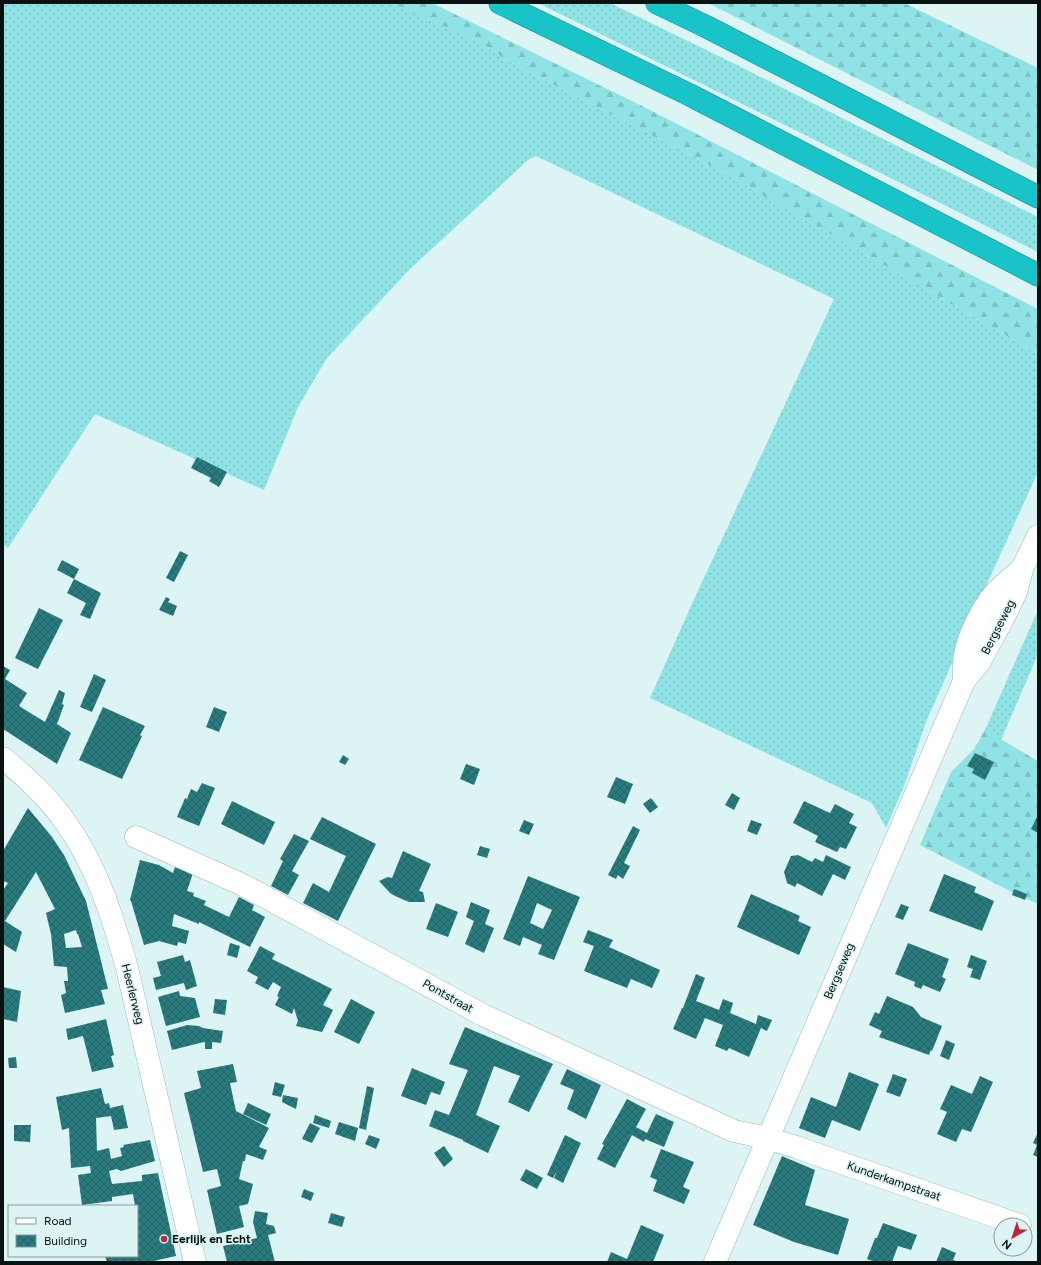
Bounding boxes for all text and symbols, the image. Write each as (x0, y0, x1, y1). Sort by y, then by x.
street label: Bergseweg (978, 597, 1018, 657)
street label: Bergseweg (821, 941, 857, 1001)
street label: Heerlerweg (119, 962, 147, 1026)
street label: Pontstraat (420, 976, 476, 1016)
street label: Kunderkampstraat (845, 1158, 943, 1204)
legend (8, 1205, 138, 1257)
text: Road (44, 1214, 72, 1228)
north arrow (993, 1217, 1033, 1257)
place label: Eerlijk en Echt (172, 1232, 251, 1246)
text: Building (44, 1234, 87, 1248)
marker: Eerlijk en Echt (159, 1234, 169, 1244)
text: N (1000, 1237, 1014, 1252)

